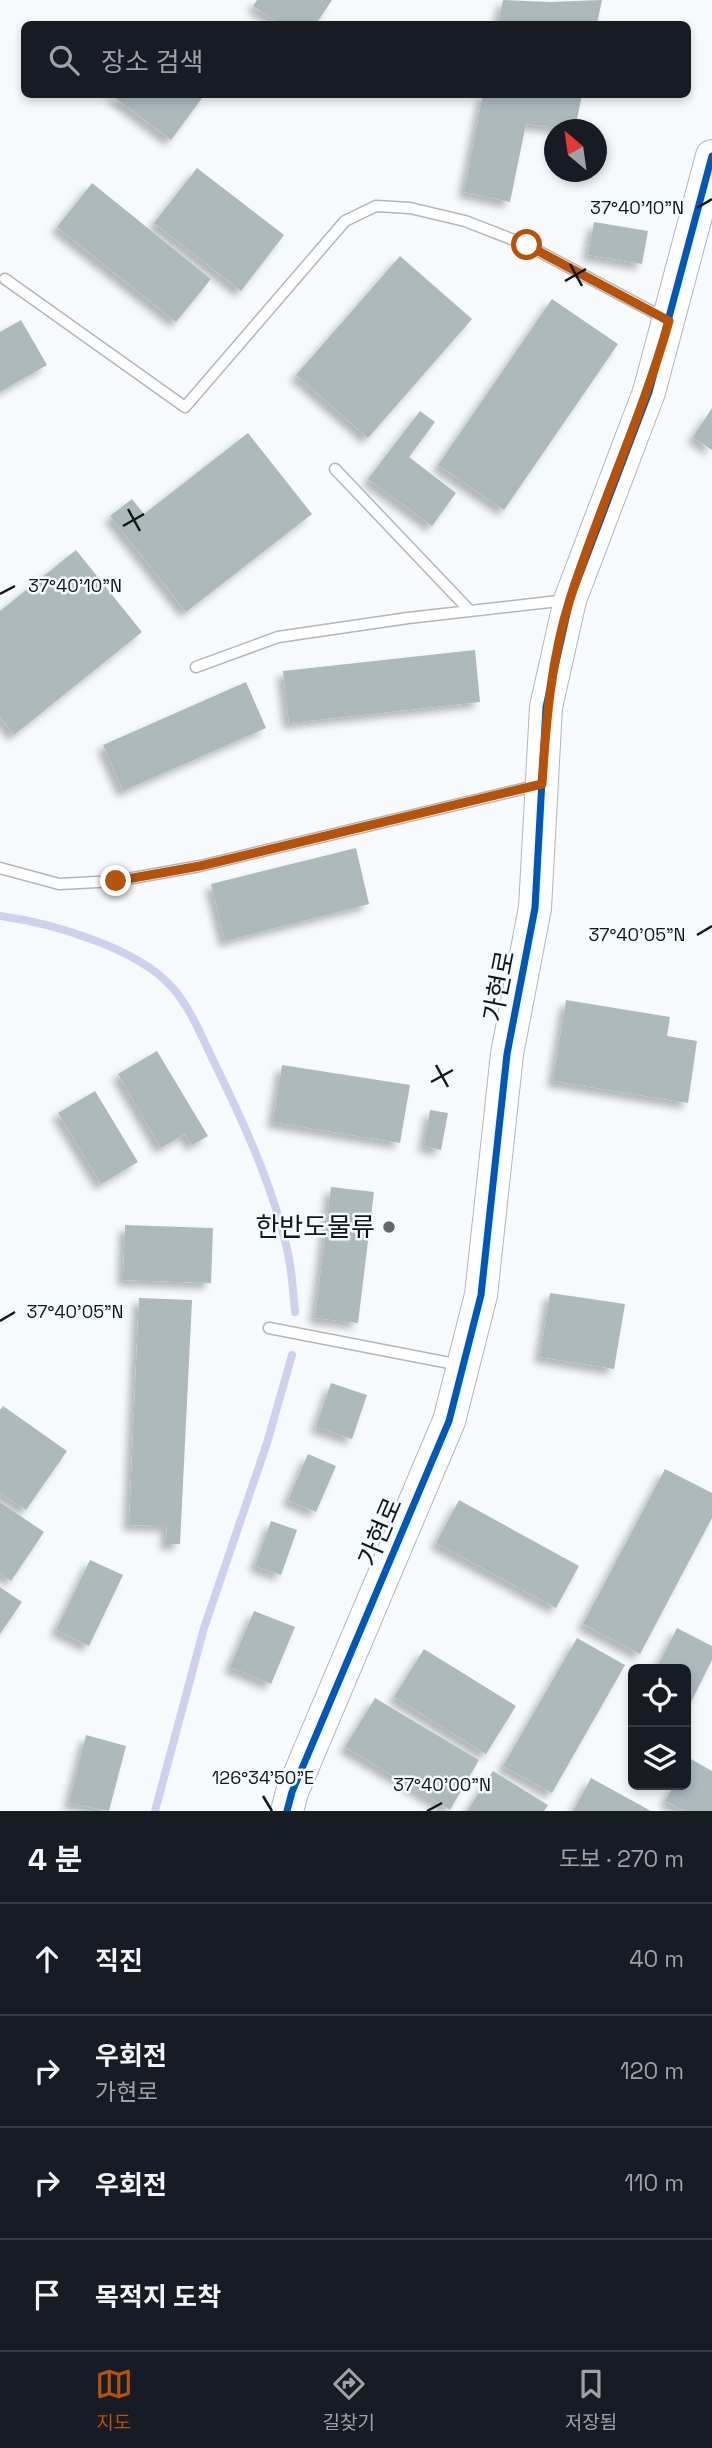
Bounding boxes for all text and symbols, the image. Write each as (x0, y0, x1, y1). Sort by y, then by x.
search box (21, 21, 691, 98)
icon: search (45, 41, 83, 79)
text: 장소 검색 (101, 45, 203, 79)
north arrow (544, 119, 607, 182)
text: 37°40'10"N (590, 196, 684, 219)
route start (511, 229, 542, 260)
text: 37°40'10"N (28, 574, 122, 597)
route end (100, 865, 131, 896)
text: 37°40'05"N (588, 923, 686, 946)
street label: 가현로 (475, 948, 523, 1024)
place label: 한반도물류 (255, 1210, 375, 1244)
marker: 한반도물류 (381, 1219, 397, 1235)
text: 37°40'05"N (26, 1300, 124, 1323)
street label: 가현로 (350, 1492, 410, 1572)
map controls (628, 1664, 691, 1790)
button: locate (628, 1664, 691, 1727)
button: layers (628, 1727, 691, 1790)
text: 126°34'50"E (212, 1766, 314, 1789)
text: 37°40'00"N (393, 1773, 491, 1796)
text: 4 분 (28, 1840, 82, 1879)
text: 도보 · 270 m (559, 1844, 684, 1874)
icon: ahead (28, 1940, 66, 1978)
text: 직진 (95, 1944, 143, 1978)
text: 40 m (629, 1944, 684, 1974)
text: 우회전 (95, 2039, 167, 2073)
icon: right (28, 2052, 66, 2090)
text: 120 m (620, 2056, 684, 2086)
text: 가현로 (95, 2077, 158, 2107)
icon: right (28, 2164, 66, 2202)
text: 우회전 (95, 2168, 167, 2202)
text: 110 m (624, 2168, 684, 2198)
icon: arrive (28, 2276, 66, 2314)
text: 목적지 도착 (95, 2280, 221, 2314)
tab: 지도 (95, 2365, 133, 2435)
tab: 길찾기 (323, 2365, 375, 2435)
tab: 저장됨 (565, 2365, 617, 2435)

